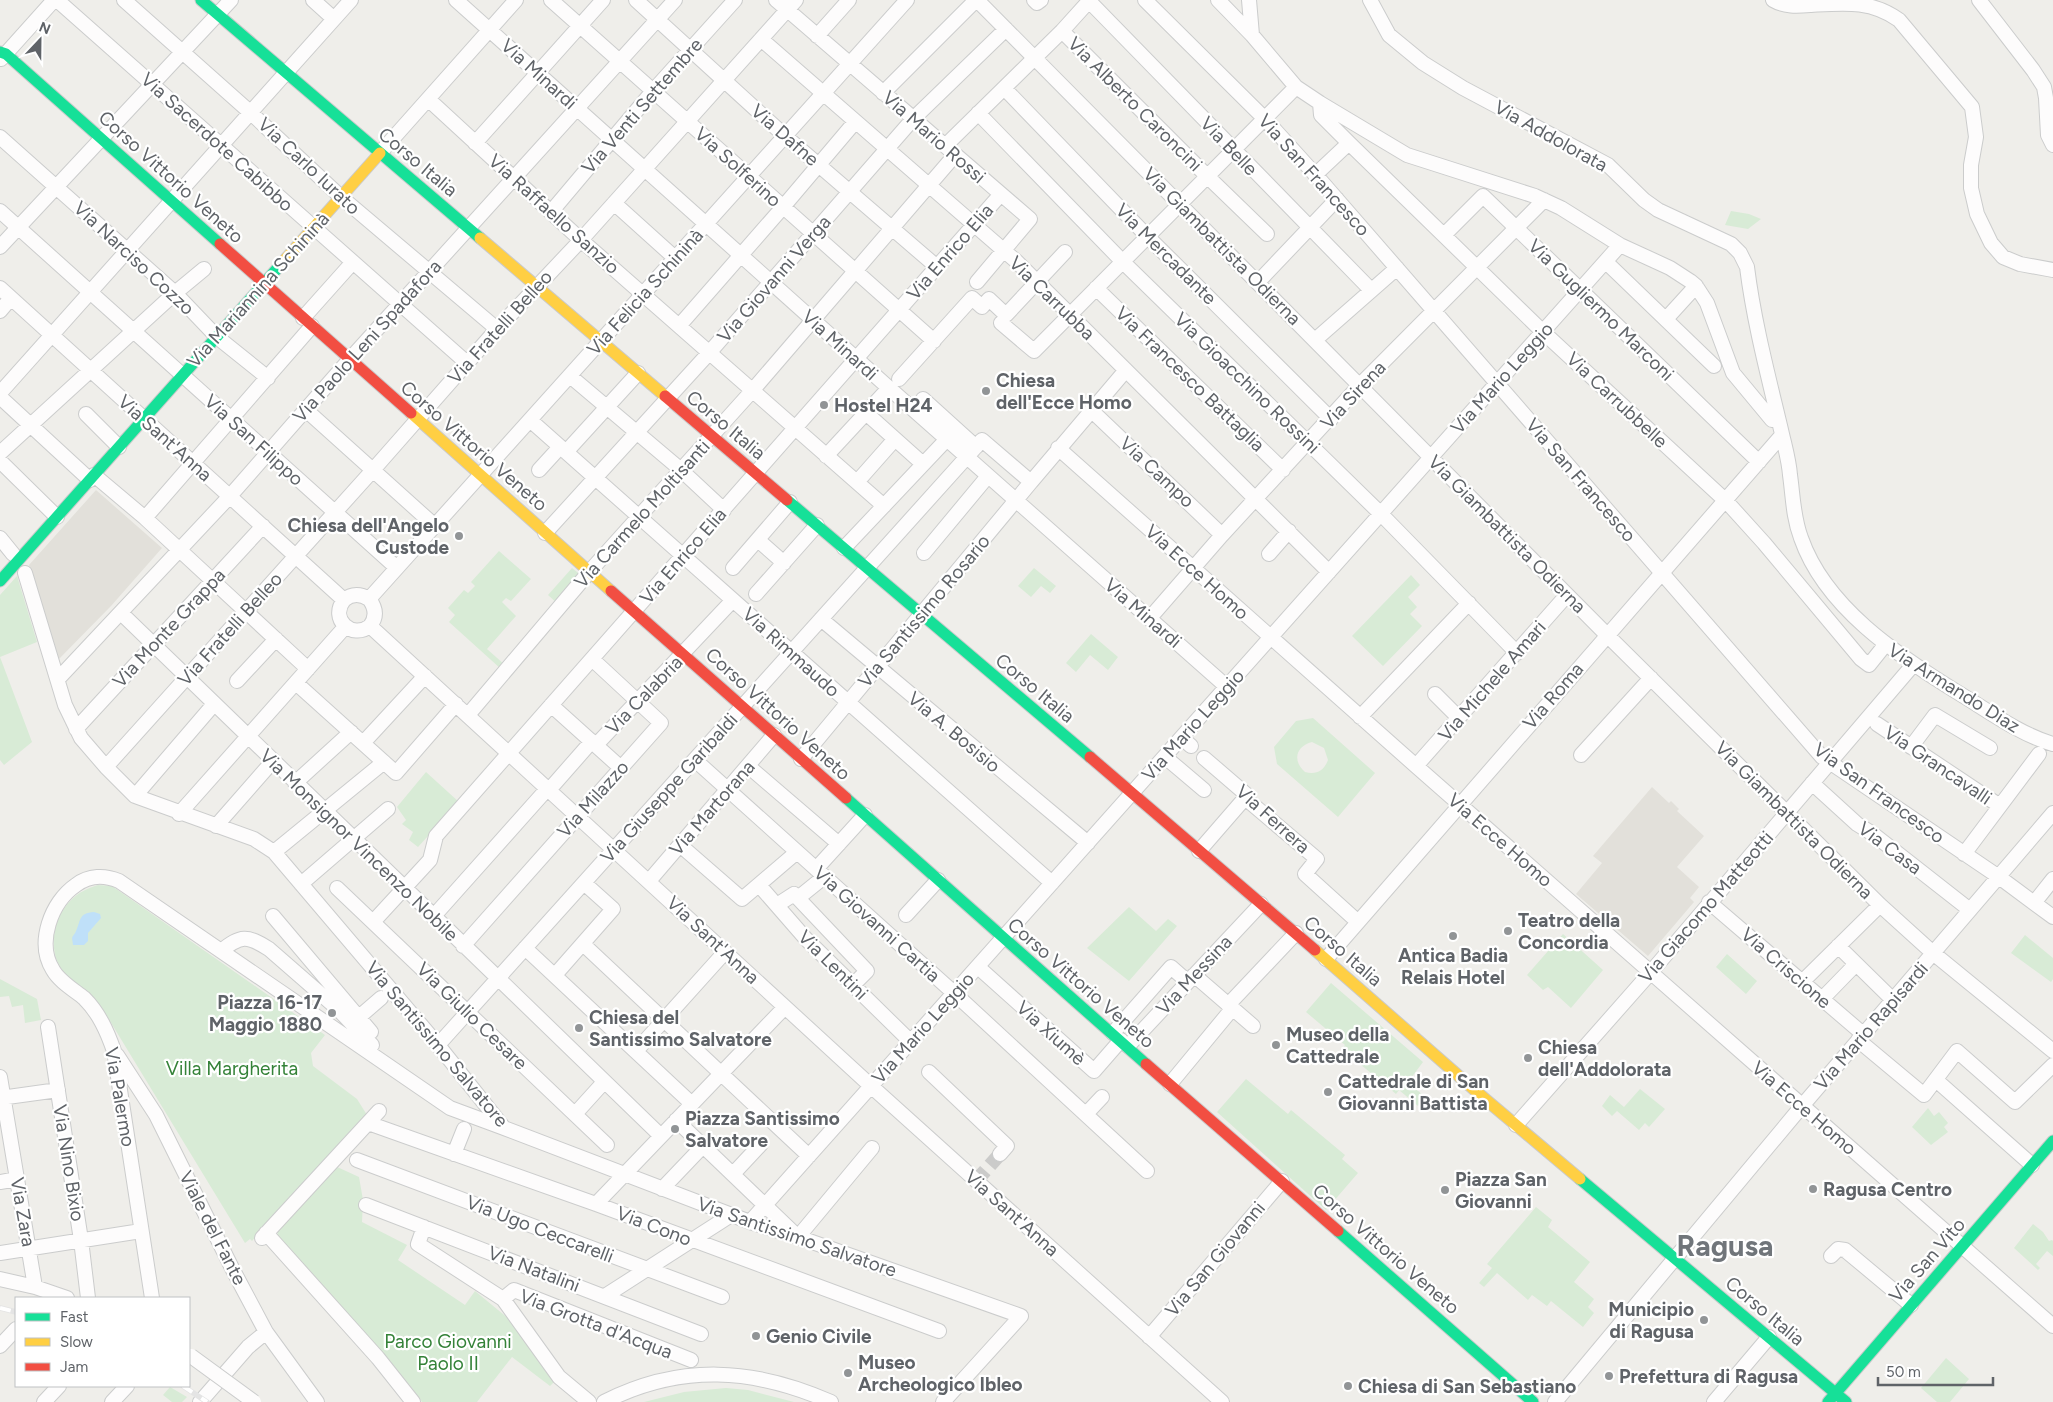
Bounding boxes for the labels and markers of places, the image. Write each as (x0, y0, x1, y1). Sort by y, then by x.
place label: Chiesa dell'Ecce Homo (996, 369, 1132, 414)
marker: Chiesa dell'Ecce Homo (980, 385, 992, 397)
place label: Hostel H24 (834, 394, 933, 417)
marker: Hostel H24 (818, 399, 830, 411)
place label: Chiesa dell'Angelo Custode (288, 514, 449, 559)
marker: Chiesa dell'Angelo Custode (453, 530, 465, 542)
place label: Teatro della Concordia (1518, 909, 1620, 954)
marker: Teatro della Concordia (1502, 925, 1514, 937)
marker: Antica Badia Relais Hotel (1447, 930, 1459, 942)
place label: Antica Badia Relais Hotel (1398, 944, 1508, 989)
place label: Piazza 16-17 Maggio 1880 (209, 991, 322, 1036)
place label: Chiesa del Santissimo Salvatore (589, 1006, 772, 1051)
marker: Piazza 16-17 Maggio 1880 (326, 1007, 338, 1019)
marker: Chiesa del Santissimo Salvatore (573, 1022, 585, 1034)
place label: Museo della Cattedrale (1286, 1023, 1389, 1068)
place label: Chiesa dell'Addolorata (1538, 1036, 1671, 1081)
marker: Museo della Cattedrale (1270, 1039, 1282, 1051)
marker: Chiesa dell'Addolorata (1522, 1052, 1534, 1064)
place label: Cattedrale di San Giovanni Battista (1338, 1070, 1489, 1115)
marker: Cattedrale di San Giovanni Battista (1322, 1086, 1334, 1098)
place label: Piazza Santissimo Salvatore (685, 1107, 840, 1152)
marker: Piazza Santissimo Salvatore (669, 1123, 681, 1135)
place label: Piazza San Giovanni (1455, 1168, 1547, 1213)
place label: Ragusa Centro (1823, 1178, 1952, 1201)
marker: Ragusa Centro (1807, 1183, 1819, 1195)
marker: Piazza San Giovanni (1439, 1184, 1451, 1196)
place label: Municipio di Ragusa (1608, 1298, 1694, 1343)
marker: Municipio di Ragusa (1698, 1314, 1710, 1326)
place label: Genio Civile (766, 1325, 872, 1348)
marker: Genio Civile (750, 1330, 762, 1342)
place label: Museo Archeologico Ibleo (858, 1351, 1023, 1396)
place label: Prefettura di Ragusa (1619, 1365, 1798, 1388)
marker: Museo Archeologico Ibleo (842, 1367, 854, 1379)
marker: Prefettura di Ragusa (1603, 1370, 1615, 1382)
place label: Chiesa di San Sebastiano (1358, 1375, 1576, 1398)
marker: Chiesa di San Sebastiano (1342, 1380, 1354, 1392)

